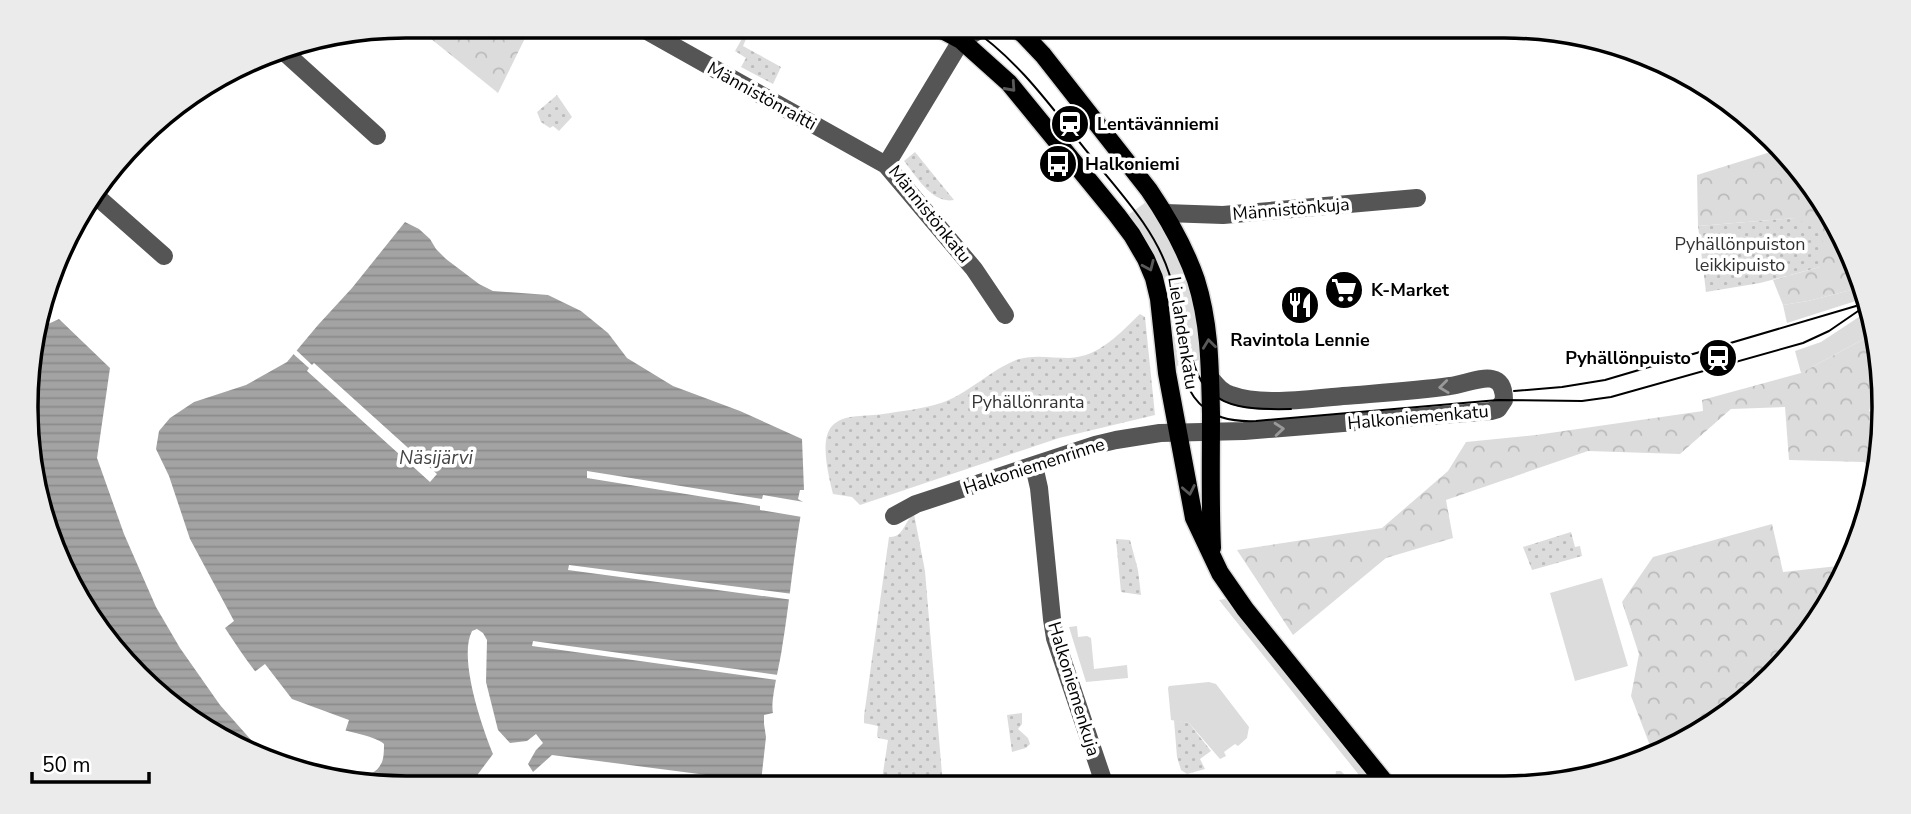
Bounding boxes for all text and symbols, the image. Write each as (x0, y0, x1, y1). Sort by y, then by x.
street label: Männistönraitti (703, 56, 821, 136)
one-way arrow (1003, 78, 1015, 91)
station icon: Lentävänniemi (1049, 103, 1091, 145)
place label: Lentävänniemi (1097, 112, 1219, 136)
bus stop icon: Halkoniemi (1037, 143, 1079, 185)
place label: Halkoniemi (1085, 152, 1180, 176)
street label: Männistönkatu (883, 160, 977, 268)
street label: Männistönkuja (1231, 192, 1351, 226)
park label: Pyhällönpuiston leikkipuisto (1675, 232, 1805, 277)
one-way arrow (1141, 259, 1155, 272)
supermarket icon: K-Market (1323, 269, 1365, 311)
street label: Lielahdenkatu (1162, 275, 1204, 391)
place label: K-Market (1371, 278, 1449, 302)
restaurant icon: Ravintola Lennie (1279, 284, 1321, 326)
place label: Ravintola Lennie (1230, 328, 1370, 352)
station icon: Pyhällönpuisto (1697, 337, 1739, 379)
one-way arrow (1201, 338, 1216, 350)
place label: Pyhällönpuisto (1565, 346, 1691, 370)
one-way arrow (1438, 380, 1450, 395)
park label: Pyhällönranta (971, 390, 1085, 414)
street label: Halkoniemenkatu (1347, 399, 1489, 435)
one-way arrow (1274, 421, 1285, 436)
street label: Halkoniemenrinne (960, 432, 1108, 500)
water label: Näsijärvi (399, 445, 473, 471)
one-way arrow (1180, 484, 1195, 496)
street label: Halkoniemenkuja (1042, 619, 1106, 759)
scale bar (32, 740, 149, 784)
text: 50 m (42, 751, 91, 779)

